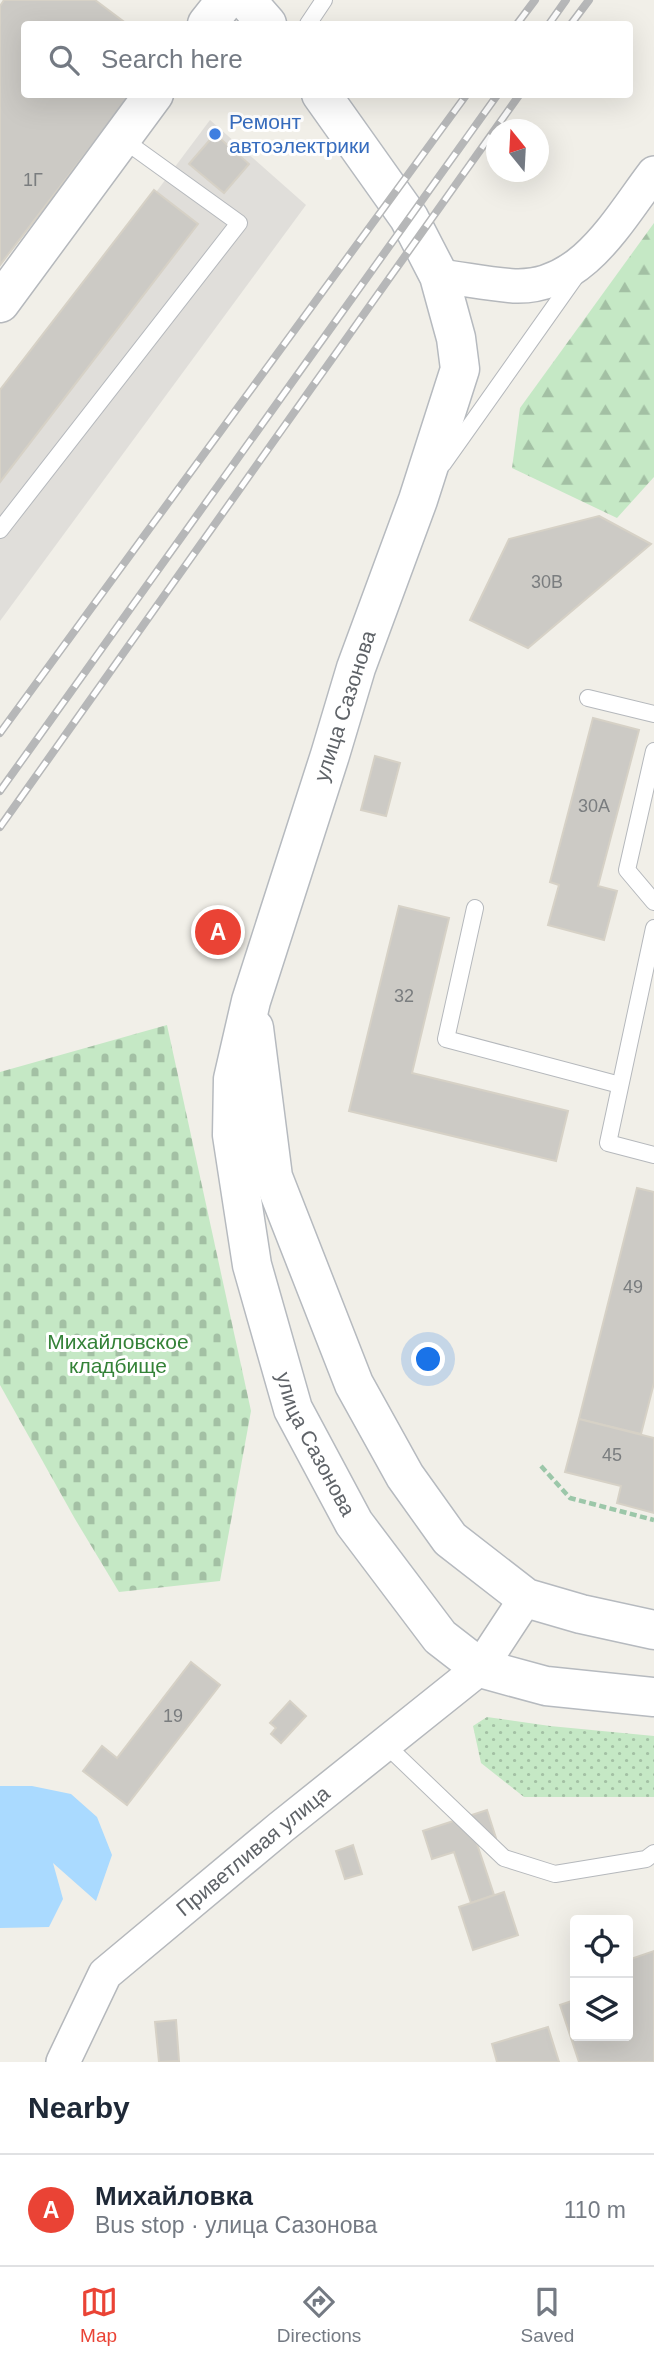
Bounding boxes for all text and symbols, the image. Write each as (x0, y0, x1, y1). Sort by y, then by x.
search box (21, 21, 633, 98)
icon: search (45, 41, 83, 79)
text: Search here (101, 44, 243, 74)
place label: Ремонт автоэлектрики (229, 110, 370, 157)
north arrow (486, 119, 549, 182)
marker: Ремонт автоэлектрики (207, 126, 223, 142)
house number: 1Г (23, 170, 43, 190)
house number: 30В (531, 572, 563, 592)
street label: улица Сазонова (309, 627, 380, 784)
house number: 30А (578, 796, 610, 816)
pin: A (195, 906, 241, 958)
house number: 32 (394, 986, 414, 1006)
house number: 49 (623, 1277, 643, 1297)
park label: Михайловское кладбище (47, 1330, 189, 1377)
your location (411, 1342, 445, 1376)
street label: улица Сазонова (272, 1369, 360, 1520)
house number: 45 (602, 1445, 622, 1465)
house number: 19 (163, 1706, 183, 1726)
street label: Приветливая улица (172, 1781, 334, 1920)
map controls (570, 1915, 633, 2041)
button: locate (570, 1915, 633, 1978)
button: layers (570, 1978, 633, 2041)
text: Nearby (28, 2091, 130, 2124)
text: Михайловка (95, 2181, 253, 2211)
text: A (43, 2197, 59, 2223)
text: 110 m (564, 2197, 626, 2223)
text: Bus stop · улица Сазонова (95, 2212, 377, 2238)
tab: Map (80, 2283, 118, 2347)
tab: Directions (277, 2283, 361, 2347)
tab: Saved (520, 2283, 574, 2347)

